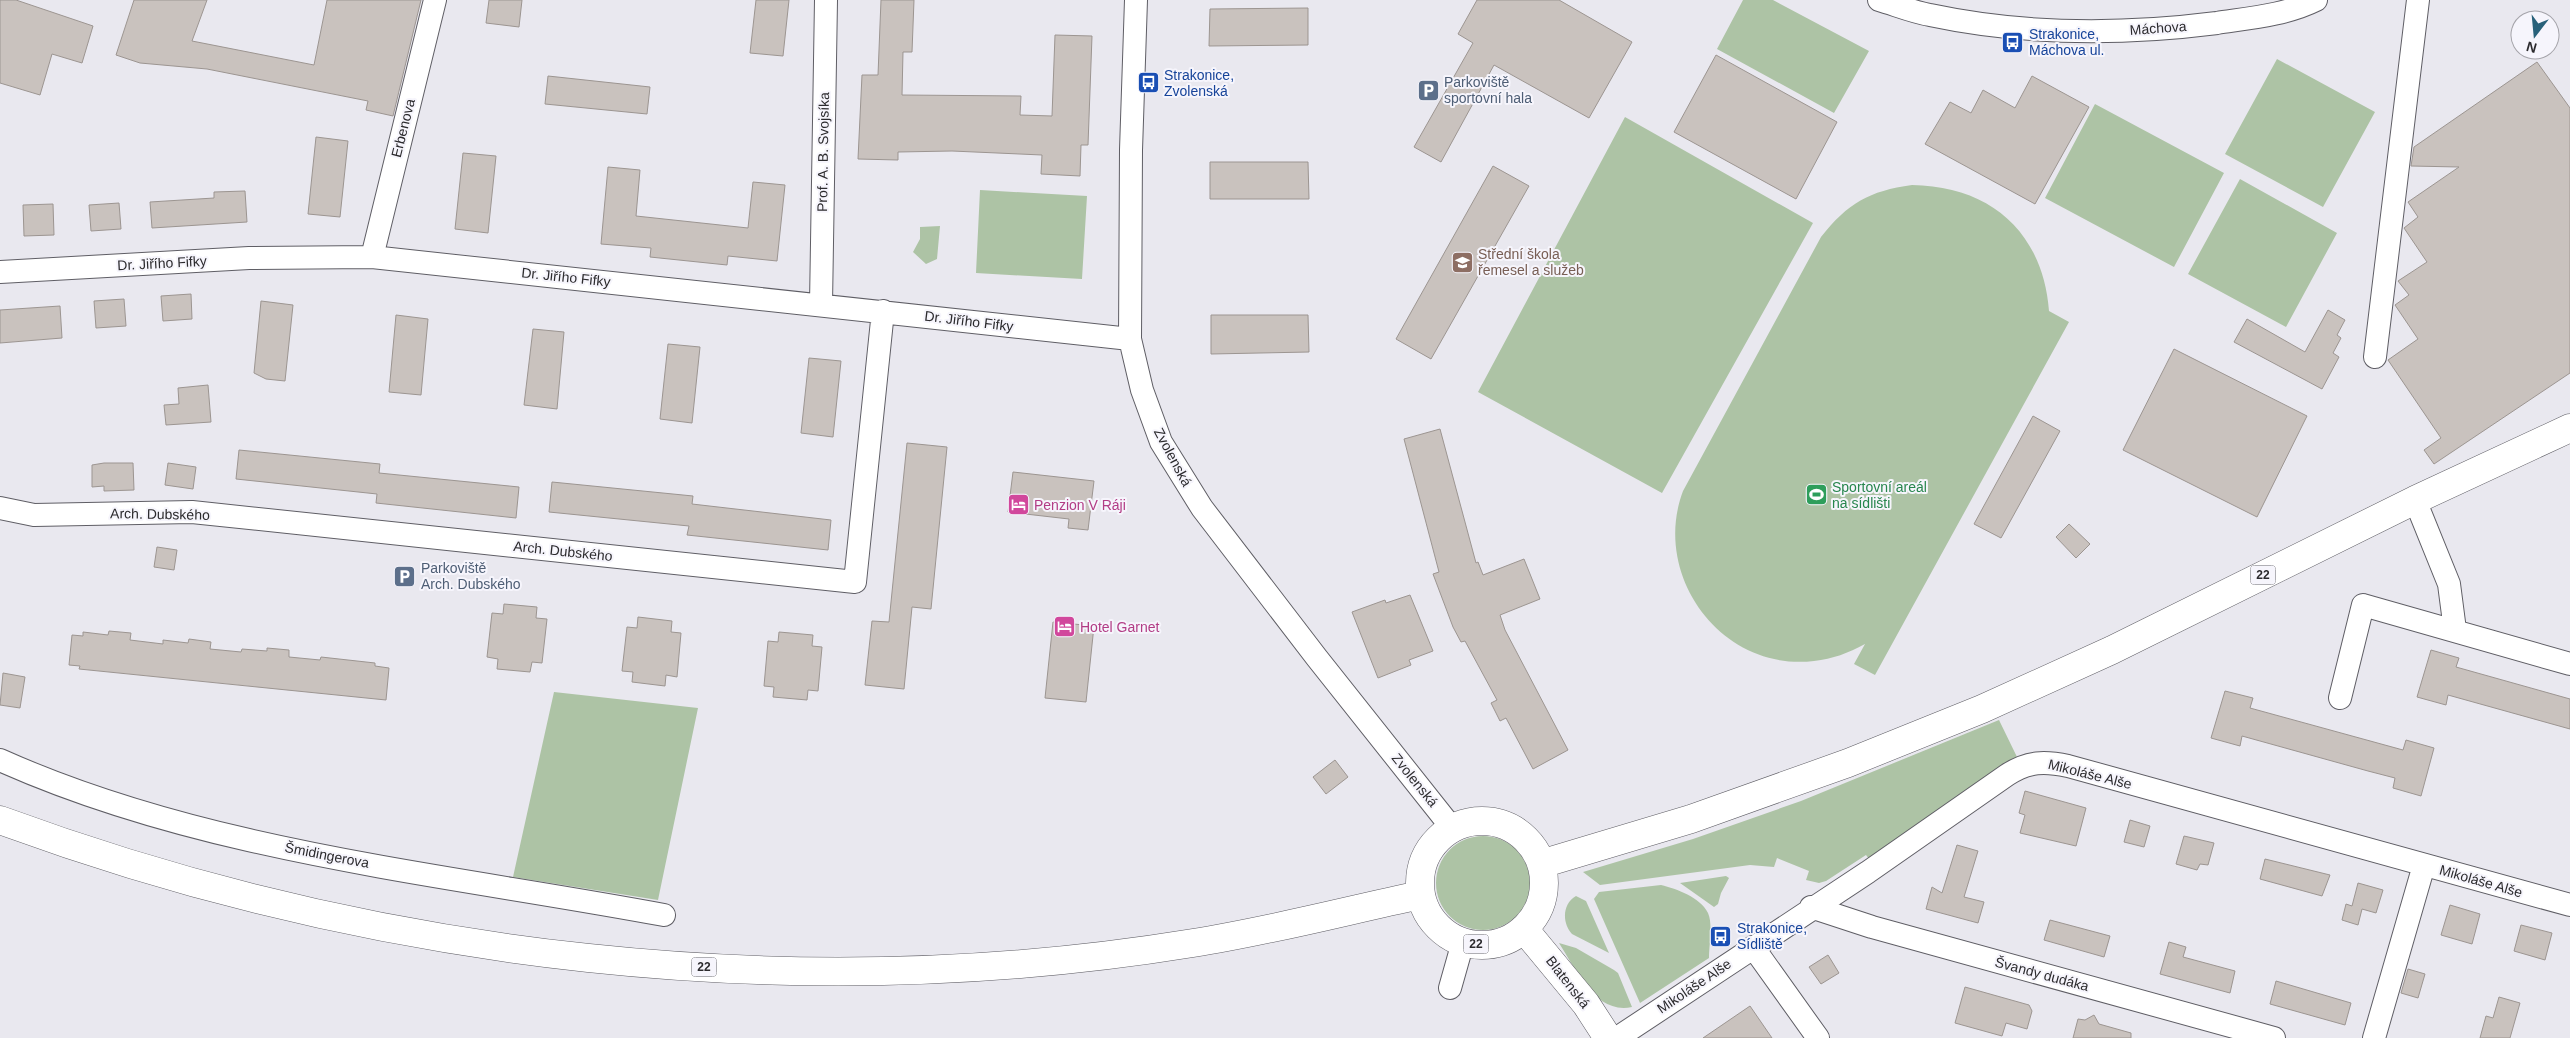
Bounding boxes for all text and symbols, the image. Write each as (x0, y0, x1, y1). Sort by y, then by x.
north arrow (2510, 10, 2560, 60)
street label: Máchova (2129, 18, 2187, 38)
place label: Strakonice, Máchova ul. (2029, 26, 2104, 58)
bus stop icon: Strakonice, Máchova ul. (2001, 30, 2025, 54)
text: N (2524, 38, 2538, 57)
place label: Strakonice, Zvolenská (1164, 67, 1234, 99)
bus stop icon: Strakonice, Zvolenská (1136, 71, 1160, 95)
place label: Parkoviště sportovní hala (1444, 74, 1532, 106)
parking icon: Parkoviště sportovní hala (1416, 78, 1440, 102)
street label: Prof. A. B. Svojsíka (814, 92, 832, 212)
street label: Erbenova (388, 97, 418, 159)
place label: Střední škola řemesel a služeb (1478, 246, 1584, 278)
school or university icon: Střední škola řemesel a služeb (1450, 250, 1474, 274)
street label: Dr. Jiřího Fifky (117, 253, 207, 273)
street label: Dr. Jiřího Fifky (521, 264, 611, 290)
street label: Dr. Jiřího Fifky (924, 308, 1014, 334)
street label: Zvolenská (1151, 425, 1195, 489)
place label: Sportovní areál na sídlišti (1832, 479, 1927, 511)
sports icon: Sportovní areál na sídlišti (1804, 483, 1828, 507)
hotel icon: Penzion V Ráji (1006, 493, 1030, 517)
place label: Penzion V Ráji (1034, 497, 1126, 513)
street label: Arch. Dubského (110, 505, 210, 523)
street label: Arch. Dubského (513, 538, 614, 564)
place label: Parkoviště Arch. Dubského (421, 560, 521, 592)
parking icon: Parkoviště Arch. Dubského (393, 564, 417, 588)
road number: 22 (2250, 566, 2276, 584)
hotel icon: Hotel Garnet (1052, 615, 1076, 639)
place label: Hotel Garnet (1080, 619, 1159, 635)
street label: Zvolenská (1389, 750, 1441, 810)
street label: Mikoláše Alše (2047, 756, 2134, 792)
street label: Šmidingerova (283, 839, 371, 871)
street label: Mikoláše Alše (2438, 862, 2525, 901)
place label: Strakonice, Sídliště (1737, 920, 1807, 952)
bus stop icon: Strakonice, Sídliště (1709, 924, 1733, 948)
road number: 22 (1464, 934, 1488, 954)
street label: Blatenská (1543, 953, 1593, 1011)
street label: Švandy dudáka (1993, 954, 2091, 994)
street label: Mikoláše Alše (1654, 955, 1734, 1017)
road number: 22 (692, 958, 716, 976)

